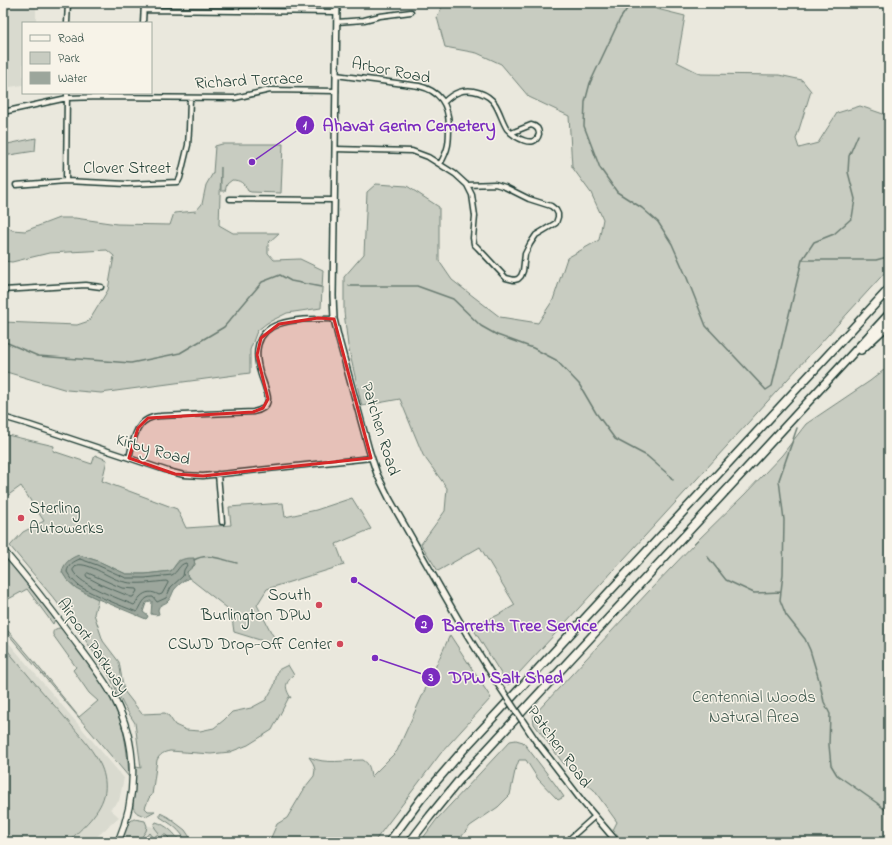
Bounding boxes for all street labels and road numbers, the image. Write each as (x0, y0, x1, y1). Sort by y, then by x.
street label: Arbor Road (349, 51, 433, 91)
street label: Richard Terrace (194, 66, 304, 96)
street label: Clover Street (83, 156, 171, 181)
street label: Patchen Road (354, 379, 406, 479)
street label: Kirby Road (113, 427, 194, 474)
street label: Airport Parkway (50, 593, 136, 700)
street label: Patchen Road (521, 701, 598, 794)

